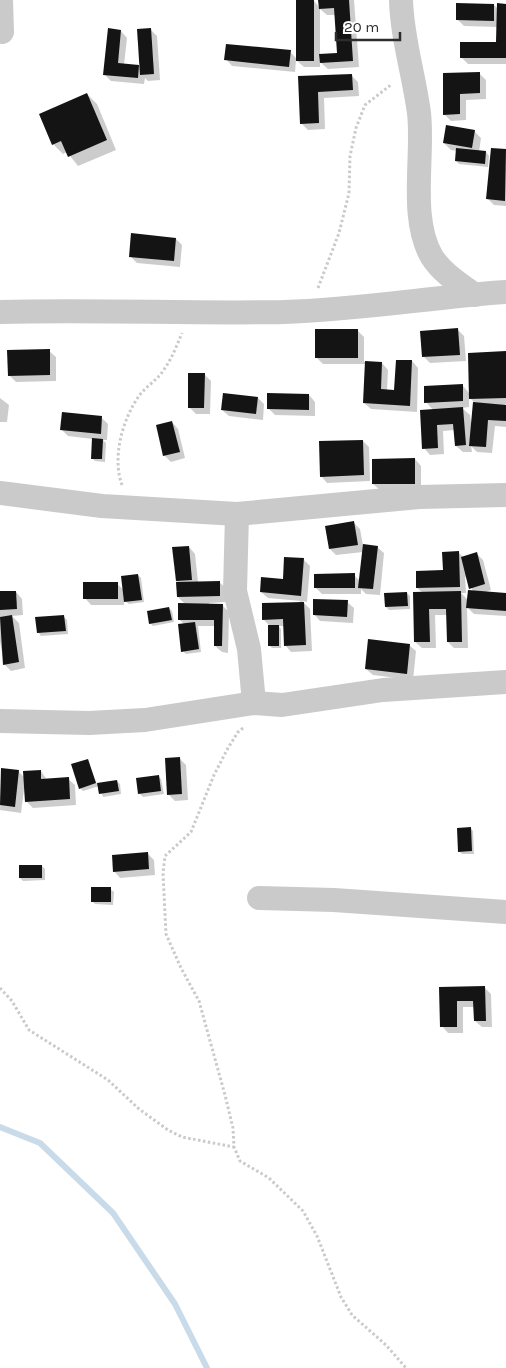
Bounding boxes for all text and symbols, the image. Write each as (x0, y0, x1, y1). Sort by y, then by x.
scale bar (336, 10, 400, 42)
text: 20 m (344, 18, 379, 36)

